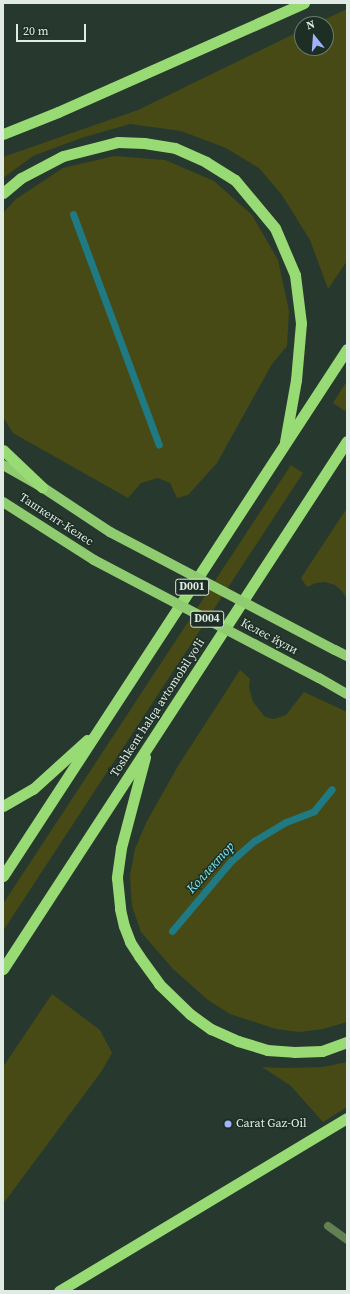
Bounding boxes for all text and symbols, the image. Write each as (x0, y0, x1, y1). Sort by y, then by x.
scale bar (18, 16, 88, 42)
north arrow (294, 16, 334, 56)
text: N (305, 17, 317, 33)
text: 20 m (23, 23, 49, 39)
street label: Ташкент-Келес (16, 491, 96, 549)
road number: D001 (175, 578, 209, 596)
road number: D004 (190, 610, 224, 628)
street label: Келес йули (238, 616, 300, 658)
street label: Toshkent halqa avtomobil yo'li (108, 636, 208, 780)
water label: Коллектор (184, 839, 238, 897)
place label: Carat Gaz-Oil (236, 1117, 307, 1131)
marker: Carat Gaz-Oil (223, 1119, 233, 1129)

